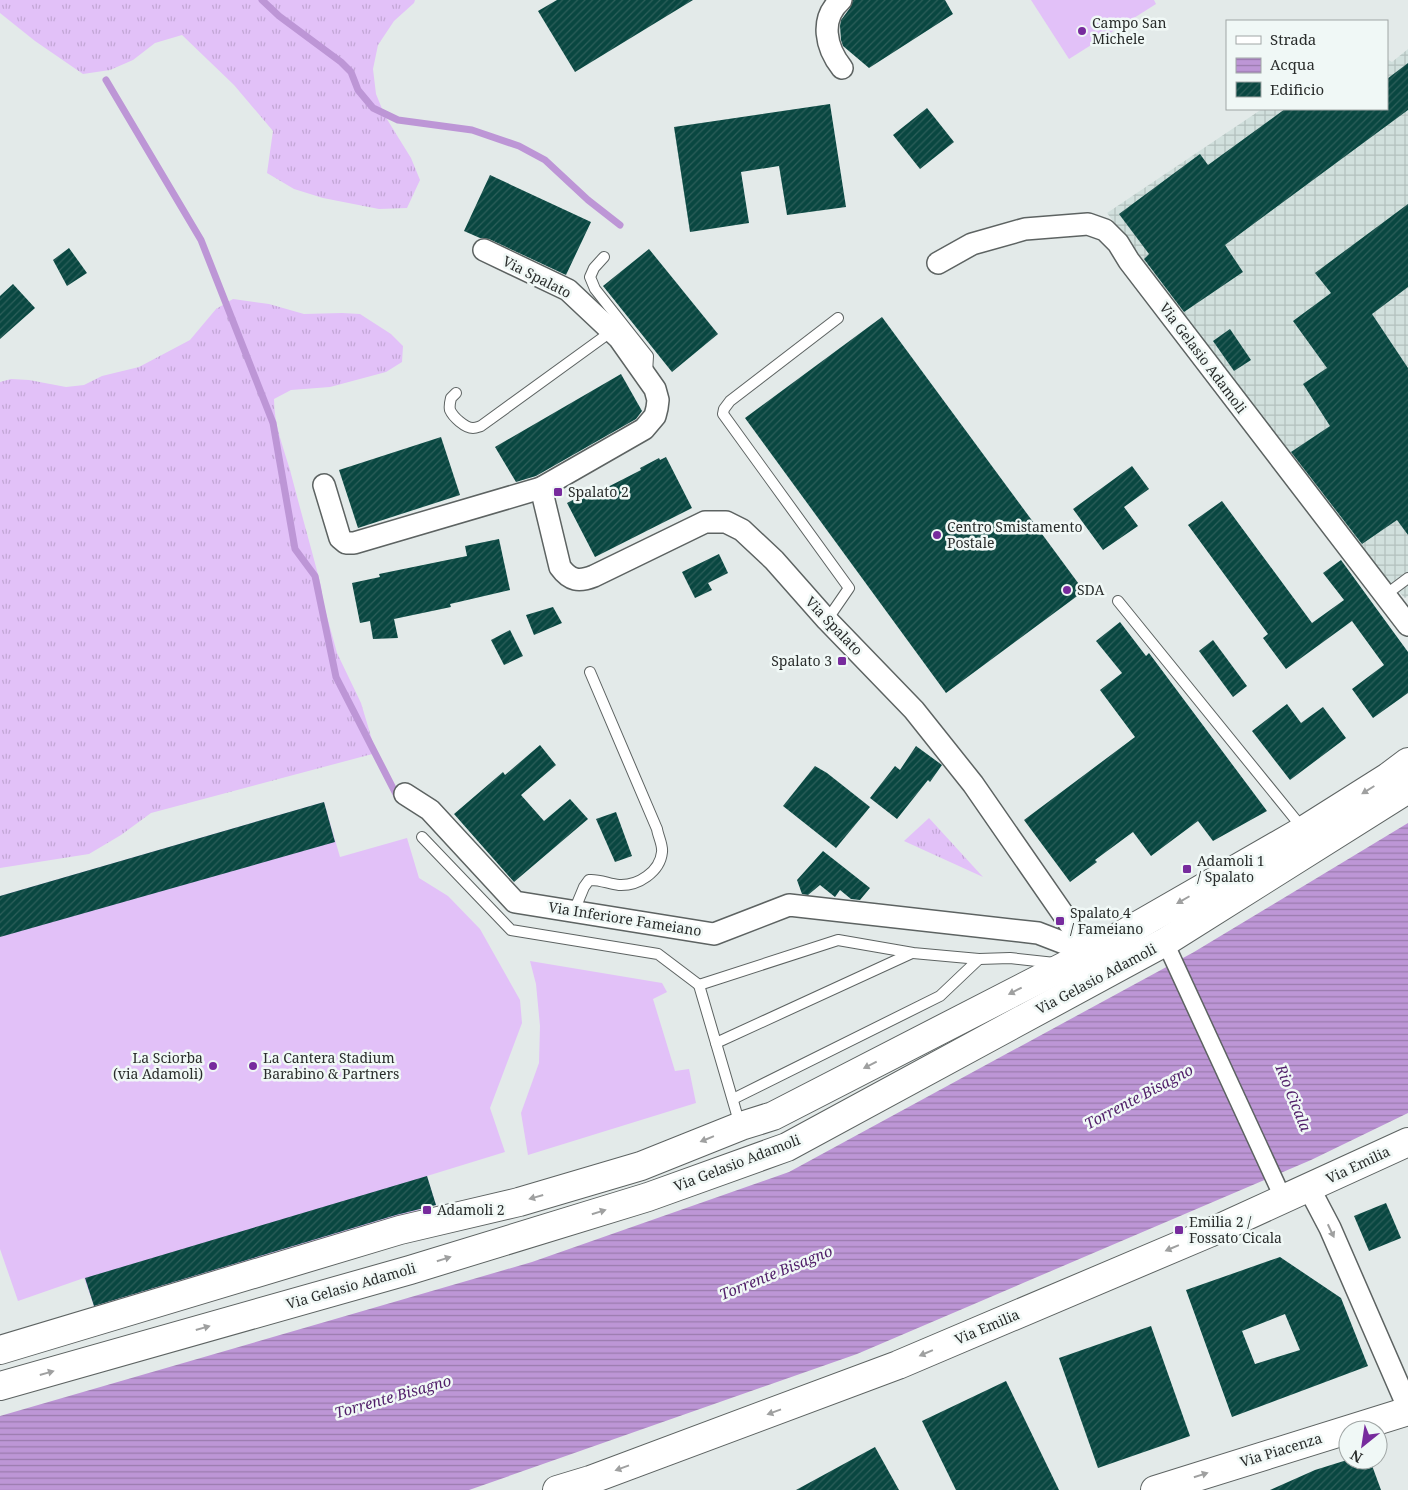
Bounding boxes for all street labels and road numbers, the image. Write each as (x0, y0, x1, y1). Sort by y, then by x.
street label: Via Spalato (500, 251, 575, 302)
street label: Via Gelasio Adamoli (1156, 299, 1252, 417)
street label: Via Spalato (802, 592, 867, 659)
street label: Via Inferiore Fameiano (547, 897, 703, 940)
street label: Via Gelasio Adamoli (1032, 939, 1160, 1018)
street label: Via Gelasio Adamoli (671, 1129, 803, 1195)
street label: Via Emilia (1323, 1141, 1393, 1188)
street label: Via Gelasio Adamoli (284, 1258, 418, 1313)
street label: Via Emilia (952, 1304, 1022, 1349)
street label: Via Piacenza (1238, 1428, 1324, 1471)

